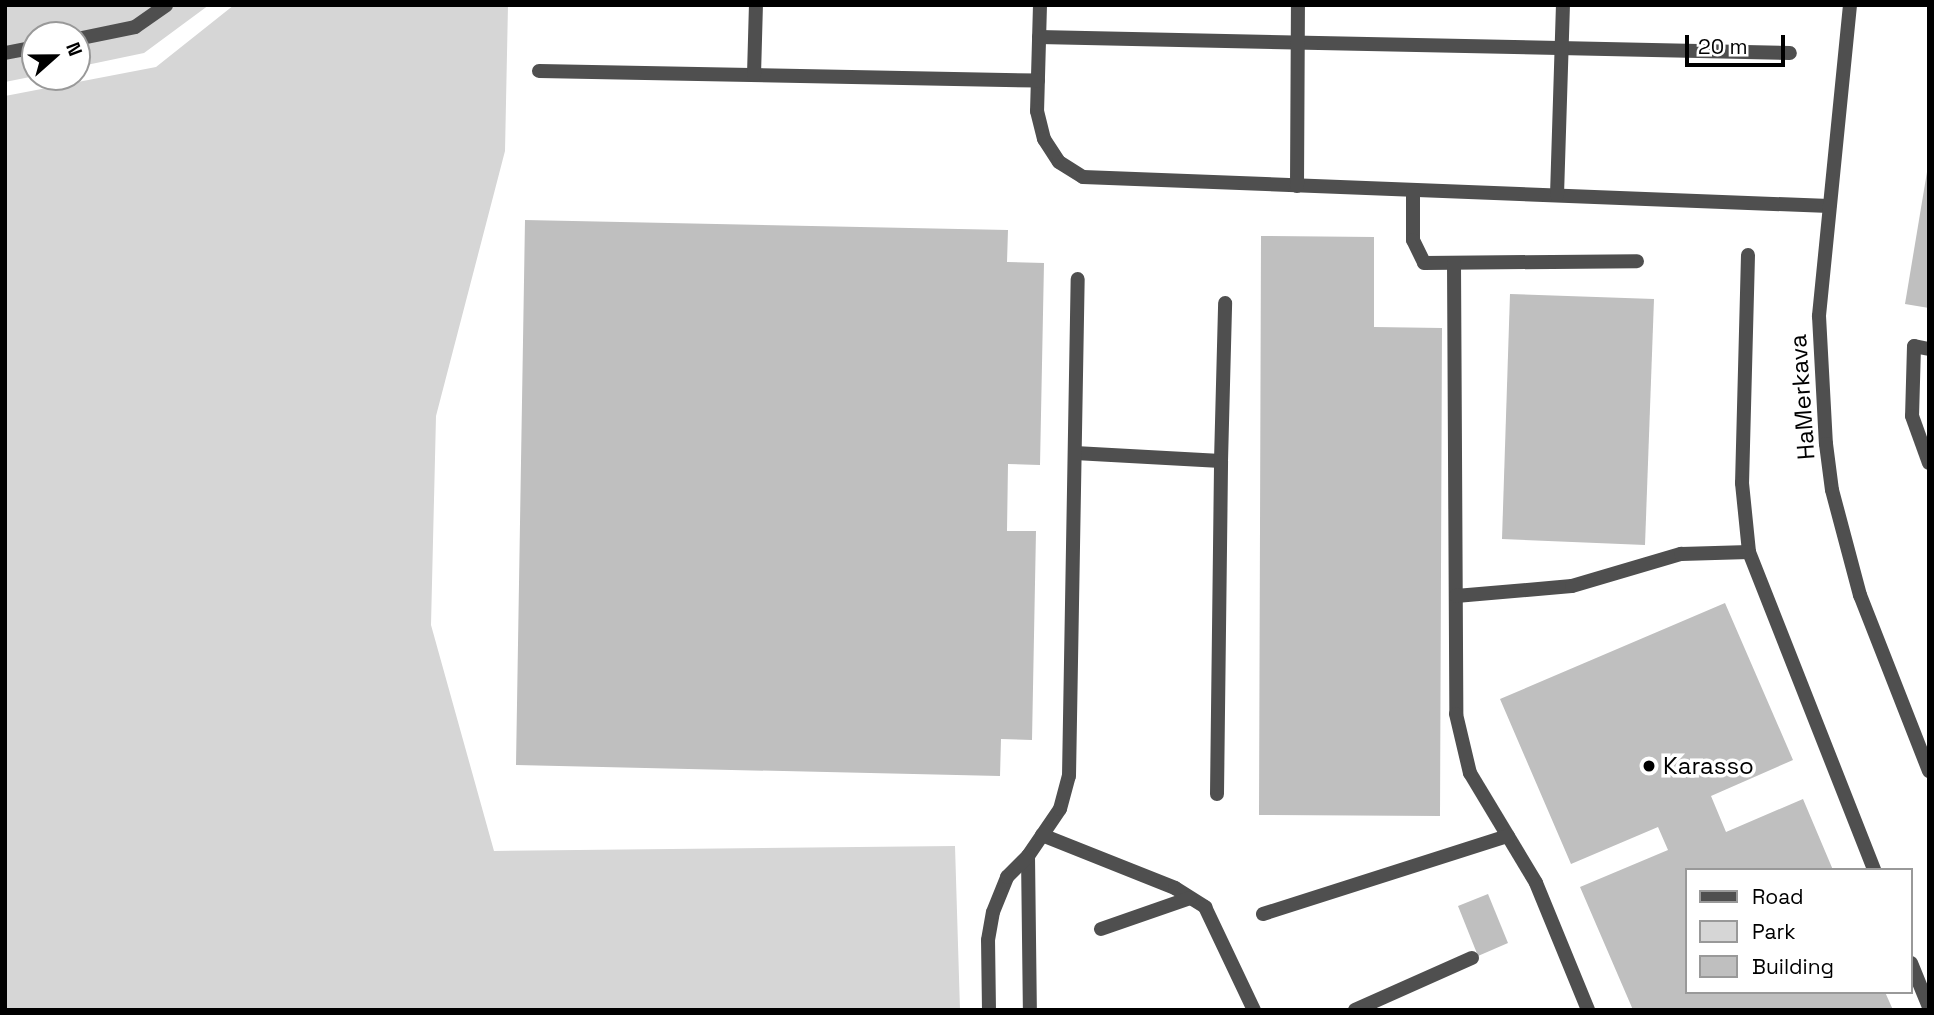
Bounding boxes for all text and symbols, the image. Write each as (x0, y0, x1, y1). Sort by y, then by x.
north arrow (21, 21, 91, 91)
scale bar (1689, 21, 1789, 65)
text: 20 m (1698, 33, 1748, 60)
text: N (60, 39, 88, 59)
street label: HaMerkava (1783, 333, 1821, 461)
place label: Karasso (1663, 752, 1754, 780)
marker: Karasso (1641, 758, 1657, 774)
legend (1686, 868, 1913, 994)
text: Road (1752, 883, 1804, 910)
text: Park (1752, 918, 1796, 945)
text: Building (1752, 953, 1834, 980)

